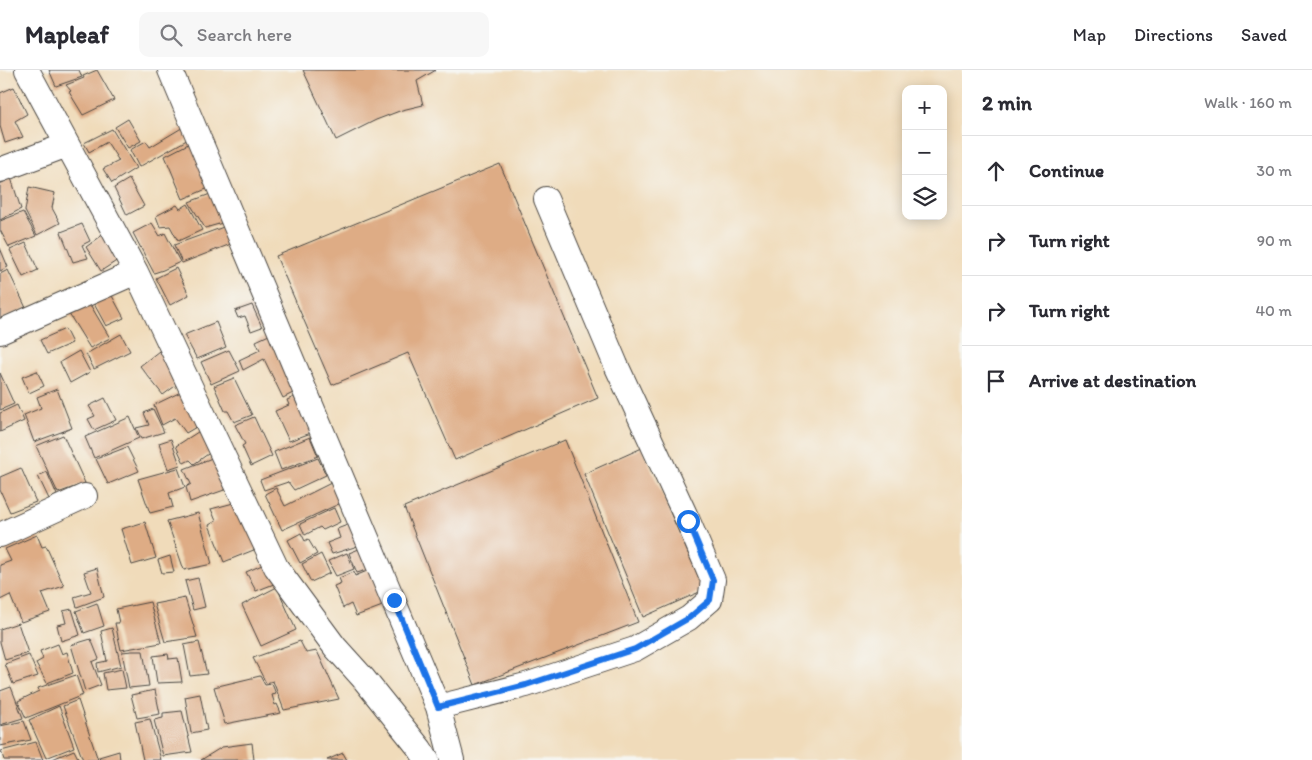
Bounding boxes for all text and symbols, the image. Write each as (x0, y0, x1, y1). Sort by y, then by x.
search box (139, 12, 489, 57)
text: Mapleaf (25, 20, 109, 49)
icon: search (157, 21, 185, 49)
text: Search here (197, 23, 292, 46)
text: Map (1073, 24, 1106, 46)
text: Directions (1134, 24, 1213, 46)
text: Saved (1241, 24, 1287, 46)
map controls (902, 85, 947, 220)
button: + (902, 85, 947, 130)
text: 2 min (982, 90, 1032, 115)
text: Walk · 160 m (1204, 93, 1292, 112)
button: − (902, 130, 947, 175)
icon: ahead (982, 157, 1010, 185)
text: Continue (1029, 159, 1104, 182)
text: 30 m (1256, 161, 1292, 180)
button: layers (902, 175, 947, 220)
icon: right (982, 227, 1010, 255)
text: Turn right (1029, 229, 1110, 252)
text: 90 m (1257, 231, 1292, 250)
icon: right (982, 297, 1010, 325)
text: Turn right (1029, 299, 1110, 322)
text: 40 m (1255, 301, 1292, 320)
icon: arrive (982, 367, 1010, 395)
text: Arrive at destination (1029, 369, 1196, 392)
route start (677, 510, 700, 533)
route end (383, 589, 406, 612)

